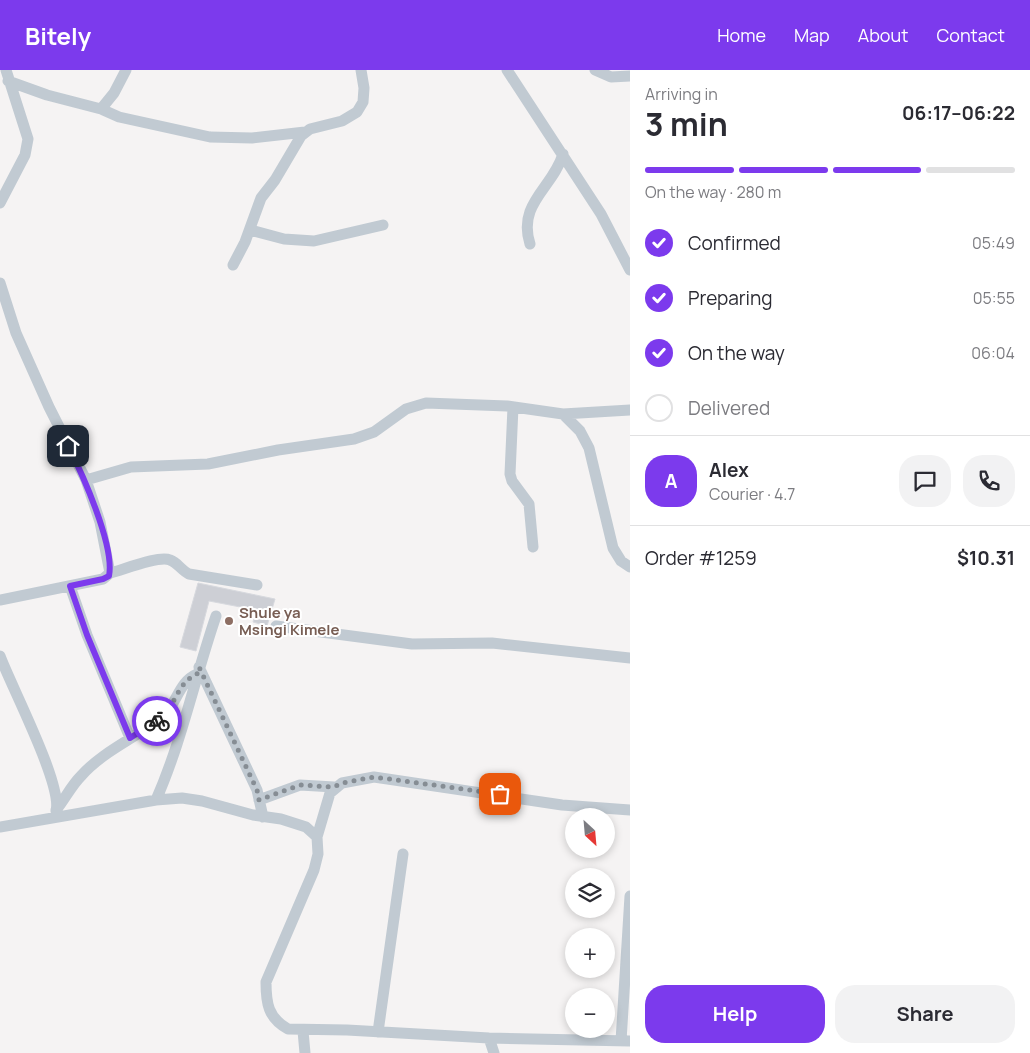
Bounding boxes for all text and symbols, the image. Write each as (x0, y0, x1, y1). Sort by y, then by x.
text: Bitely (25, 19, 91, 52)
text: Home (717, 23, 766, 47)
text: Map (794, 23, 830, 47)
text: About (858, 23, 908, 47)
text: Contact (936, 23, 1005, 47)
text: Arriving in (645, 83, 718, 105)
text: 06:17–06:22 (902, 100, 1015, 126)
text: 3 min (645, 102, 728, 146)
text: On the way · 280 m (645, 181, 781, 203)
icon: check (645, 229, 673, 257)
text: Confirmed (688, 230, 781, 256)
text: 05:49 (972, 232, 1015, 254)
icon: check (645, 284, 673, 312)
text: Preparing (688, 285, 773, 311)
text: 05:55 (973, 287, 1015, 309)
icon: check (645, 339, 673, 367)
text: On the way (688, 340, 785, 366)
text: 06:04 (971, 342, 1015, 364)
text: Delivered (688, 395, 770, 421)
pin (47, 425, 89, 467)
icon: home (54, 432, 82, 460)
button: chat (899, 455, 951, 507)
button: phone (963, 455, 1015, 507)
text: Alex (709, 457, 749, 483)
text: A (665, 468, 677, 494)
text: Courier · 4.7 (709, 483, 795, 505)
text: Order #1259 (645, 545, 757, 571)
text: $10.31 (957, 545, 1015, 571)
place label: Shule ya Msingi Kimele (239, 602, 340, 640)
marker: Shule ya Msingi Kimele (223, 615, 235, 627)
courier (132, 696, 182, 746)
icon: bike (143, 707, 171, 735)
pin (479, 773, 521, 815)
icon: bag (486, 780, 514, 808)
north arrow (565, 808, 615, 858)
map controls (565, 808, 615, 1038)
button: layers (565, 868, 615, 918)
button: + (565, 928, 615, 978)
button: Help (645, 985, 825, 1043)
button: Share (835, 985, 1015, 1043)
button: − (565, 988, 615, 1038)

